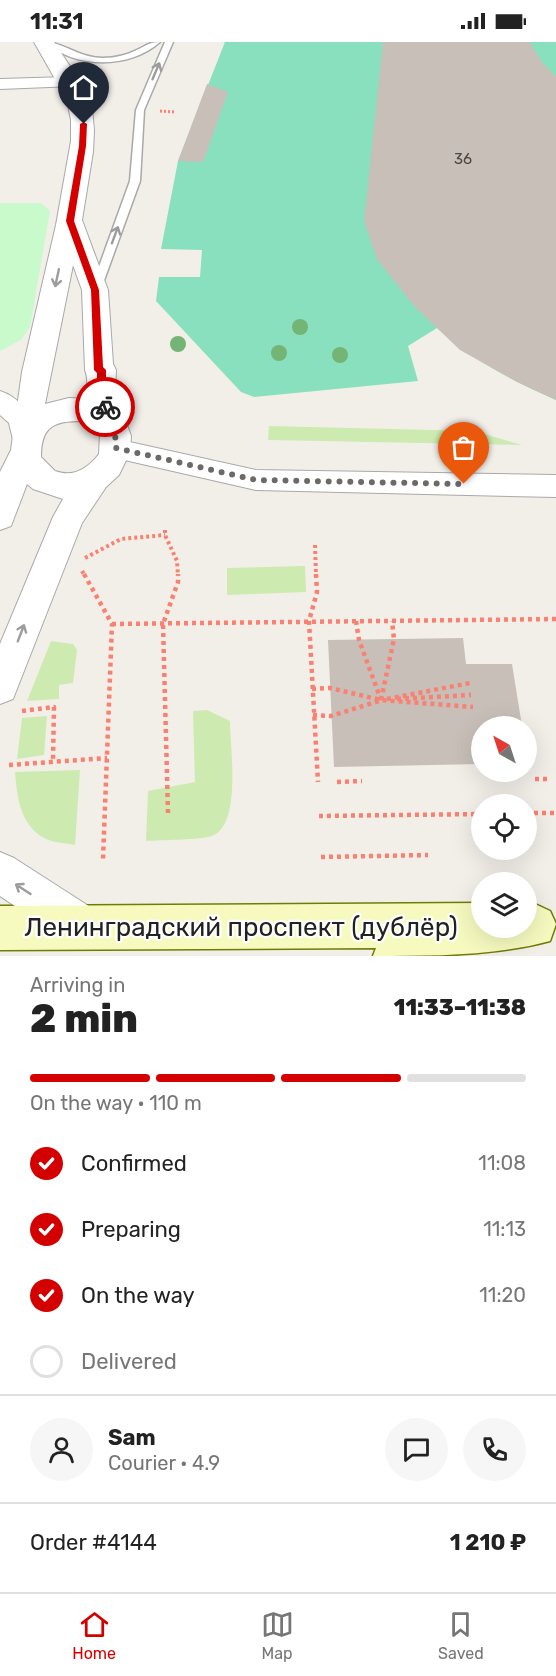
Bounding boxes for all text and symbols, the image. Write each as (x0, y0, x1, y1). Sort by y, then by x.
text: 11:31 (30, 8, 83, 35)
pin (58, 62, 109, 124)
one-way arrow (151, 62, 162, 81)
icon: home (67, 71, 100, 104)
house number: 36 (454, 150, 472, 168)
one-way arrow (111, 226, 122, 245)
one-way arrow (51, 268, 63, 287)
courier (75, 377, 135, 437)
icon: bike (89, 391, 122, 424)
pin (438, 422, 489, 484)
icon: bag (447, 431, 480, 464)
one-way arrow (16, 624, 27, 643)
north arrow (471, 716, 537, 782)
map controls (471, 716, 537, 938)
button: locate (471, 794, 537, 860)
button: layers (471, 872, 537, 938)
one-way arrow (16, 883, 32, 895)
street label: Ленинградский проспект (дублёр) (24, 912, 458, 943)
text: Arriving in (30, 973, 125, 997)
text: 11:33–11:38 (394, 994, 526, 1021)
text: 2 min (30, 996, 138, 1042)
text: On the way · 110 m (30, 1091, 202, 1115)
icon: check (30, 1147, 63, 1180)
text: Confirmed (81, 1150, 187, 1177)
text: 11:08 (478, 1151, 526, 1175)
icon: check (30, 1213, 63, 1246)
text: Preparing (81, 1216, 181, 1243)
text: 11:13 (483, 1217, 526, 1241)
icon: check (30, 1279, 63, 1312)
text: On the way (81, 1282, 195, 1309)
text: 11:20 (479, 1283, 526, 1307)
text: Delivered (81, 1348, 177, 1375)
button: person (30, 1418, 93, 1481)
button: chat (385, 1418, 448, 1481)
button: phone (463, 1418, 526, 1481)
text: Sam (108, 1424, 156, 1451)
text: Courier · 4.9 (108, 1451, 220, 1475)
text: Order #4144 (30, 1529, 157, 1556)
text: 1 210 ₽ (450, 1529, 526, 1556)
tab: Home (72, 1608, 116, 1663)
tab: Map (261, 1608, 294, 1663)
tab: Saved (438, 1608, 484, 1663)

